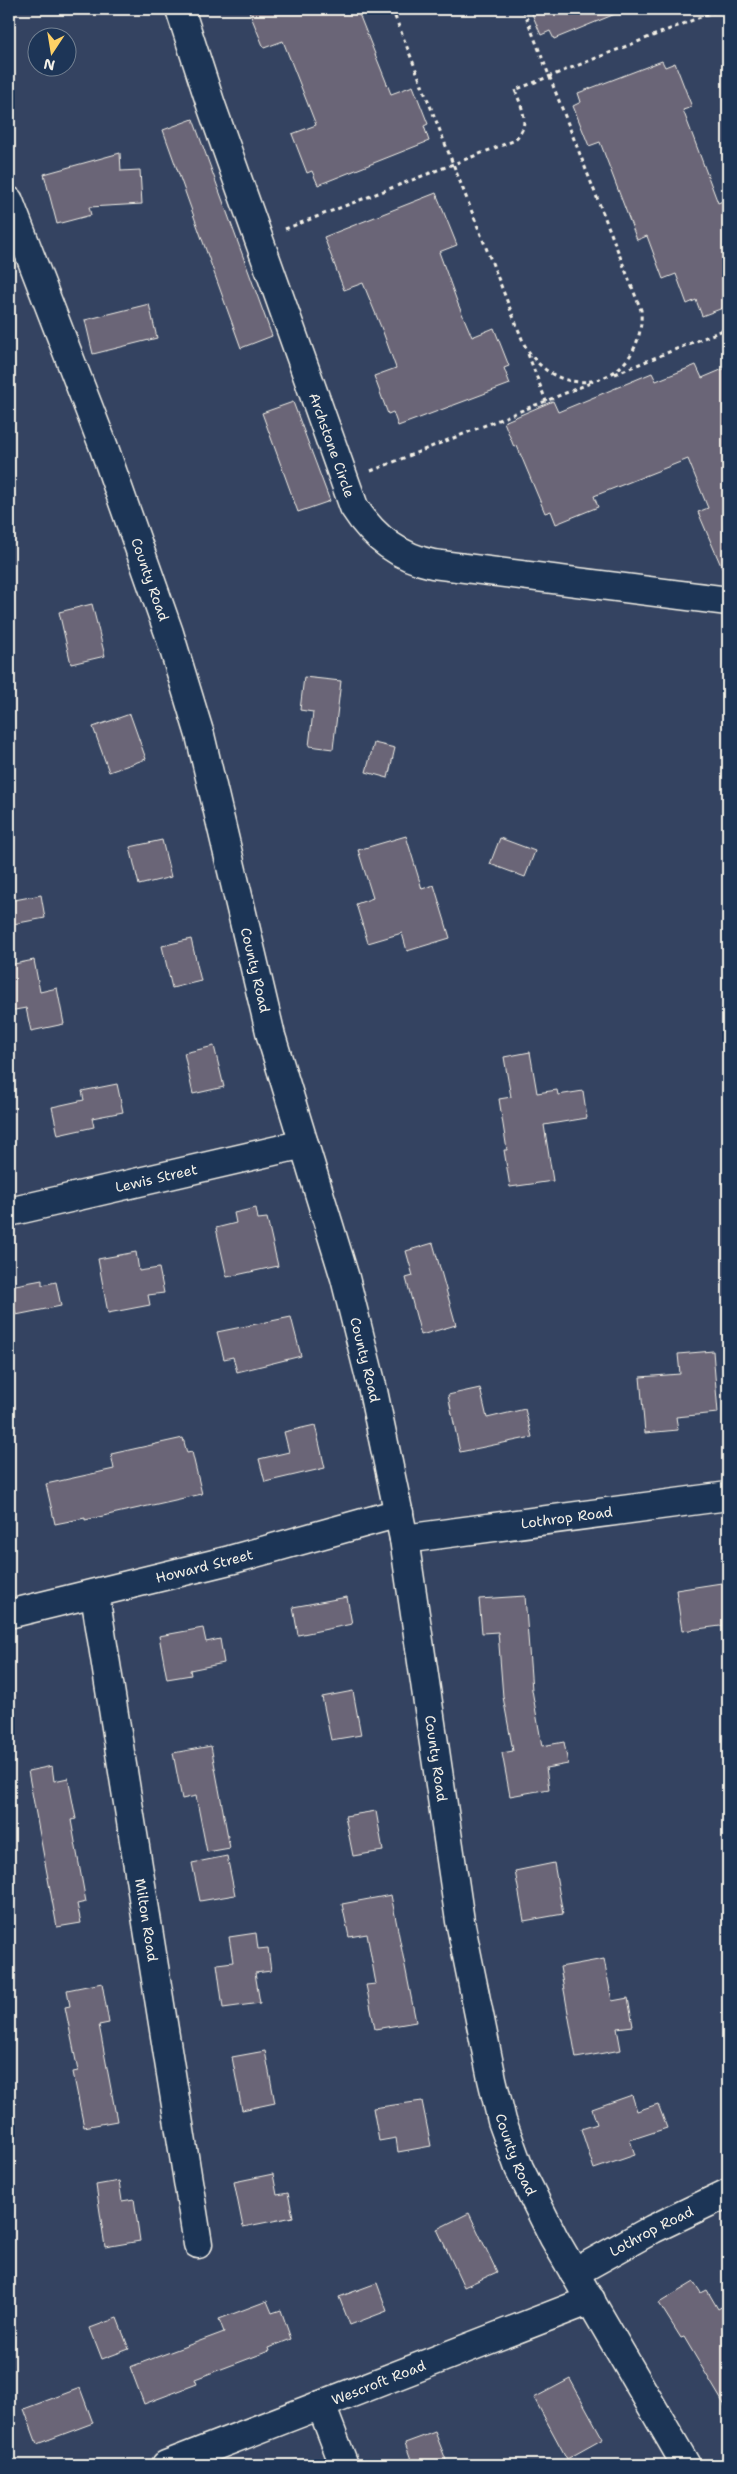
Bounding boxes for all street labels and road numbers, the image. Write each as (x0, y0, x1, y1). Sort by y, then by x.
street label: Archstone Circle (305, 390, 359, 500)
street label: County Road (127, 535, 173, 624)
street label: County Road (237, 926, 274, 1015)
street label: Lewis Street (113, 1160, 199, 1196)
street label: County Road (346, 1315, 384, 1404)
street label: Lothrop Road (520, 1502, 614, 1532)
street label: Howard Street (154, 1545, 255, 1587)
street label: County Road (421, 1714, 451, 1803)
street label: Milton Road (131, 1877, 162, 1963)
street label: County Road (492, 2112, 540, 2199)
street label: Lothrop Road (606, 2202, 696, 2261)
street label: Wescroft Road (329, 2356, 428, 2409)

